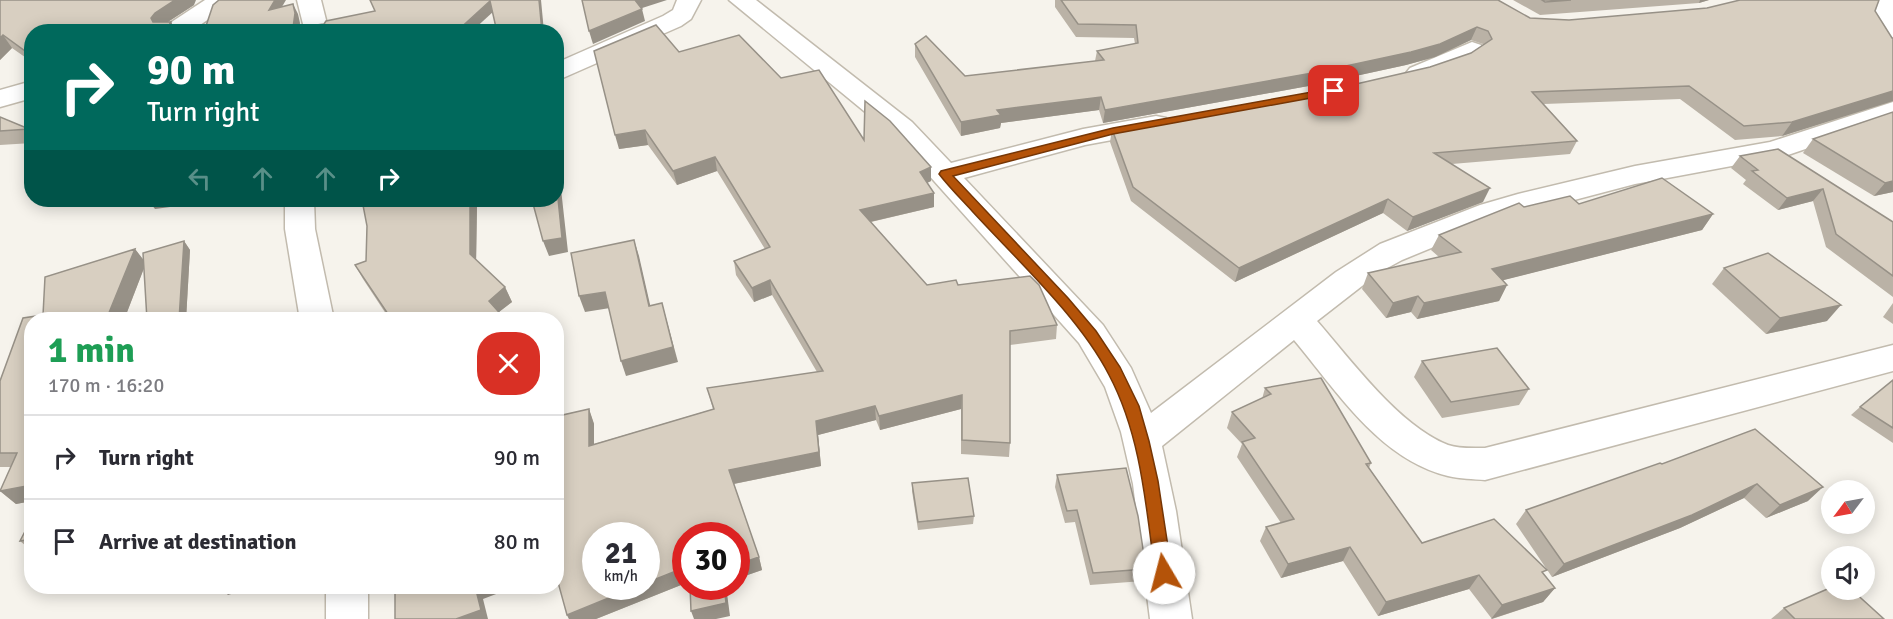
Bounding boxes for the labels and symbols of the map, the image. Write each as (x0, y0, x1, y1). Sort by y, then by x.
pin (1308, 65, 1359, 116)
north arrow (1821, 480, 1875, 534)
speed limit sign: 30 (672, 522, 750, 600)
position arrow (1132, 541, 1196, 605)

